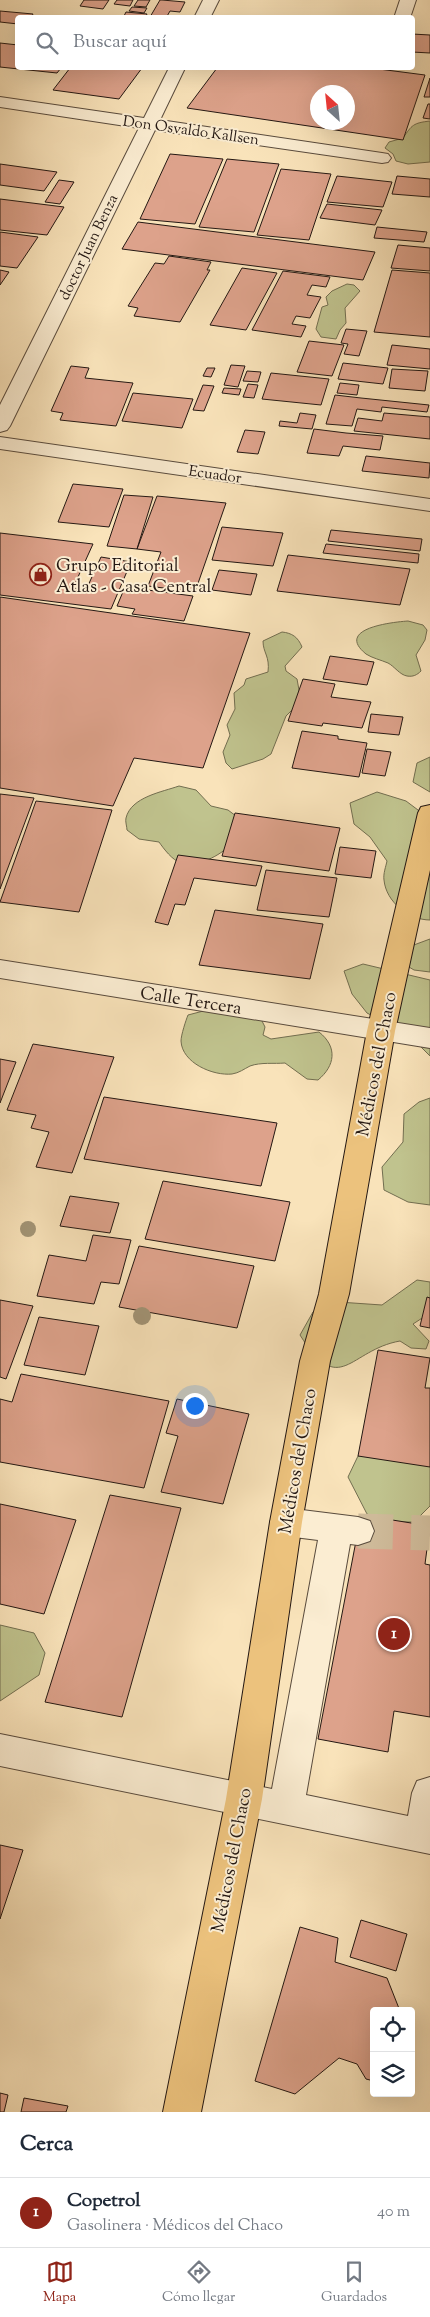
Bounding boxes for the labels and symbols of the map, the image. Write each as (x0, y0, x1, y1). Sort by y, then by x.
north arrow (310, 85, 355, 130)
street label: Don Osvaldo Kallsen (121, 112, 260, 151)
street label: doctor Juan Benza (55, 191, 124, 304)
street label: Ecuador (187, 461, 243, 490)
place label: Grupo Editorial Atlas - Casa Central (56, 554, 212, 601)
shop icon: Grupo Editorial Atlas - Casa Central (28, 563, 52, 587)
street label: Calle Tercera (138, 981, 243, 1023)
street label: Médicos del Chaco (351, 990, 405, 1139)
street label: Médicos del Chaco (273, 1387, 325, 1536)
your location (182, 1393, 208, 1419)
pin: 1 (378, 1615, 410, 1653)
street label: Médicos del Chaco (206, 1786, 260, 1935)

